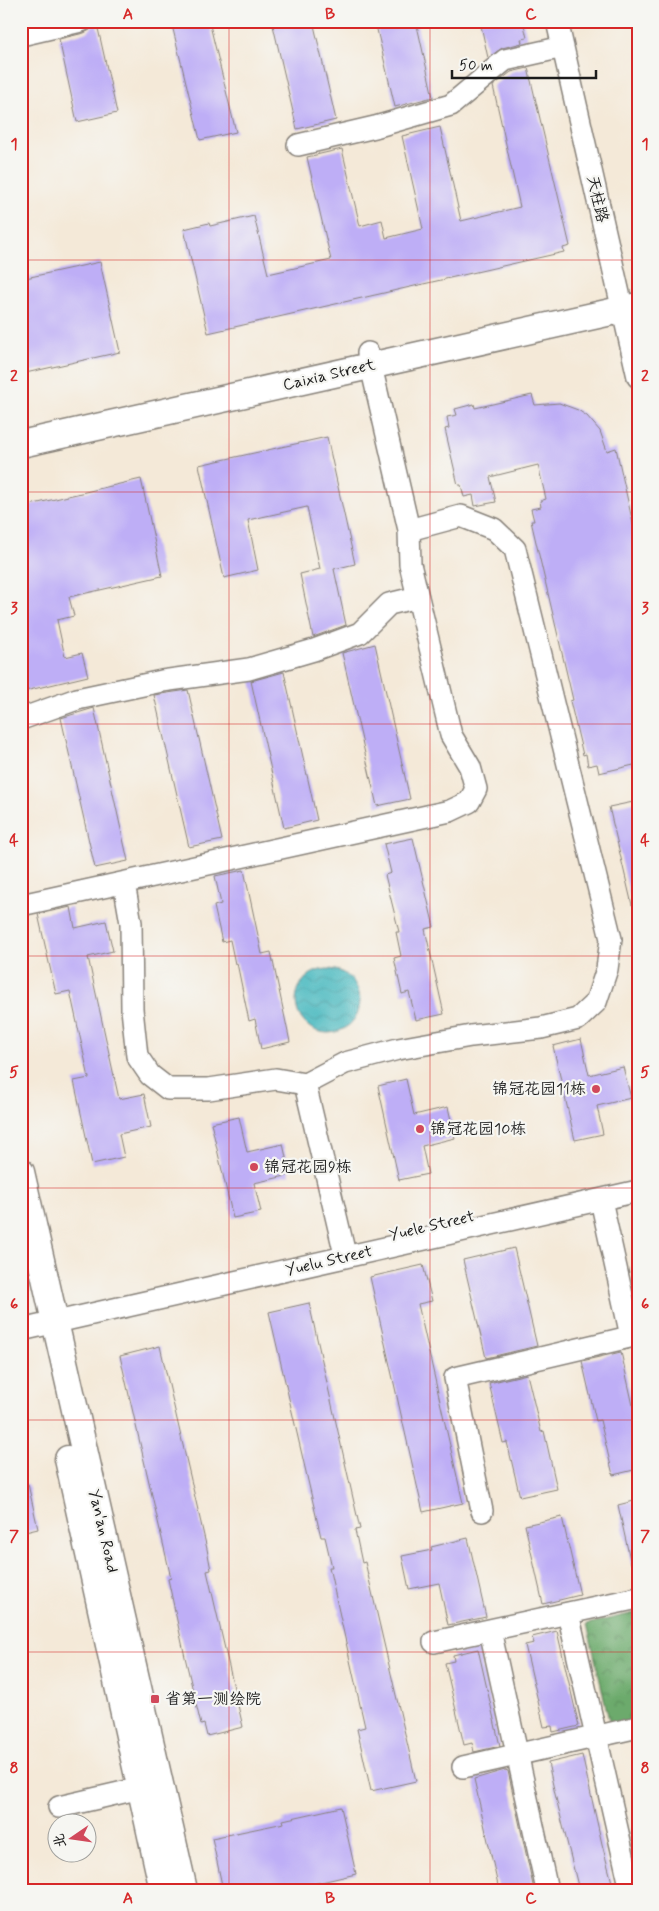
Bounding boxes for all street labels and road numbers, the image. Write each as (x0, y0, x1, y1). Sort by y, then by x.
street label: 天柱路 (581, 173, 613, 225)
street label: Caixia Street (281, 354, 378, 396)
street label: Yuele Street (387, 1206, 477, 1246)
street label: Yuelu Street (284, 1241, 375, 1281)
street label: Yan'an Road (83, 1487, 123, 1575)

